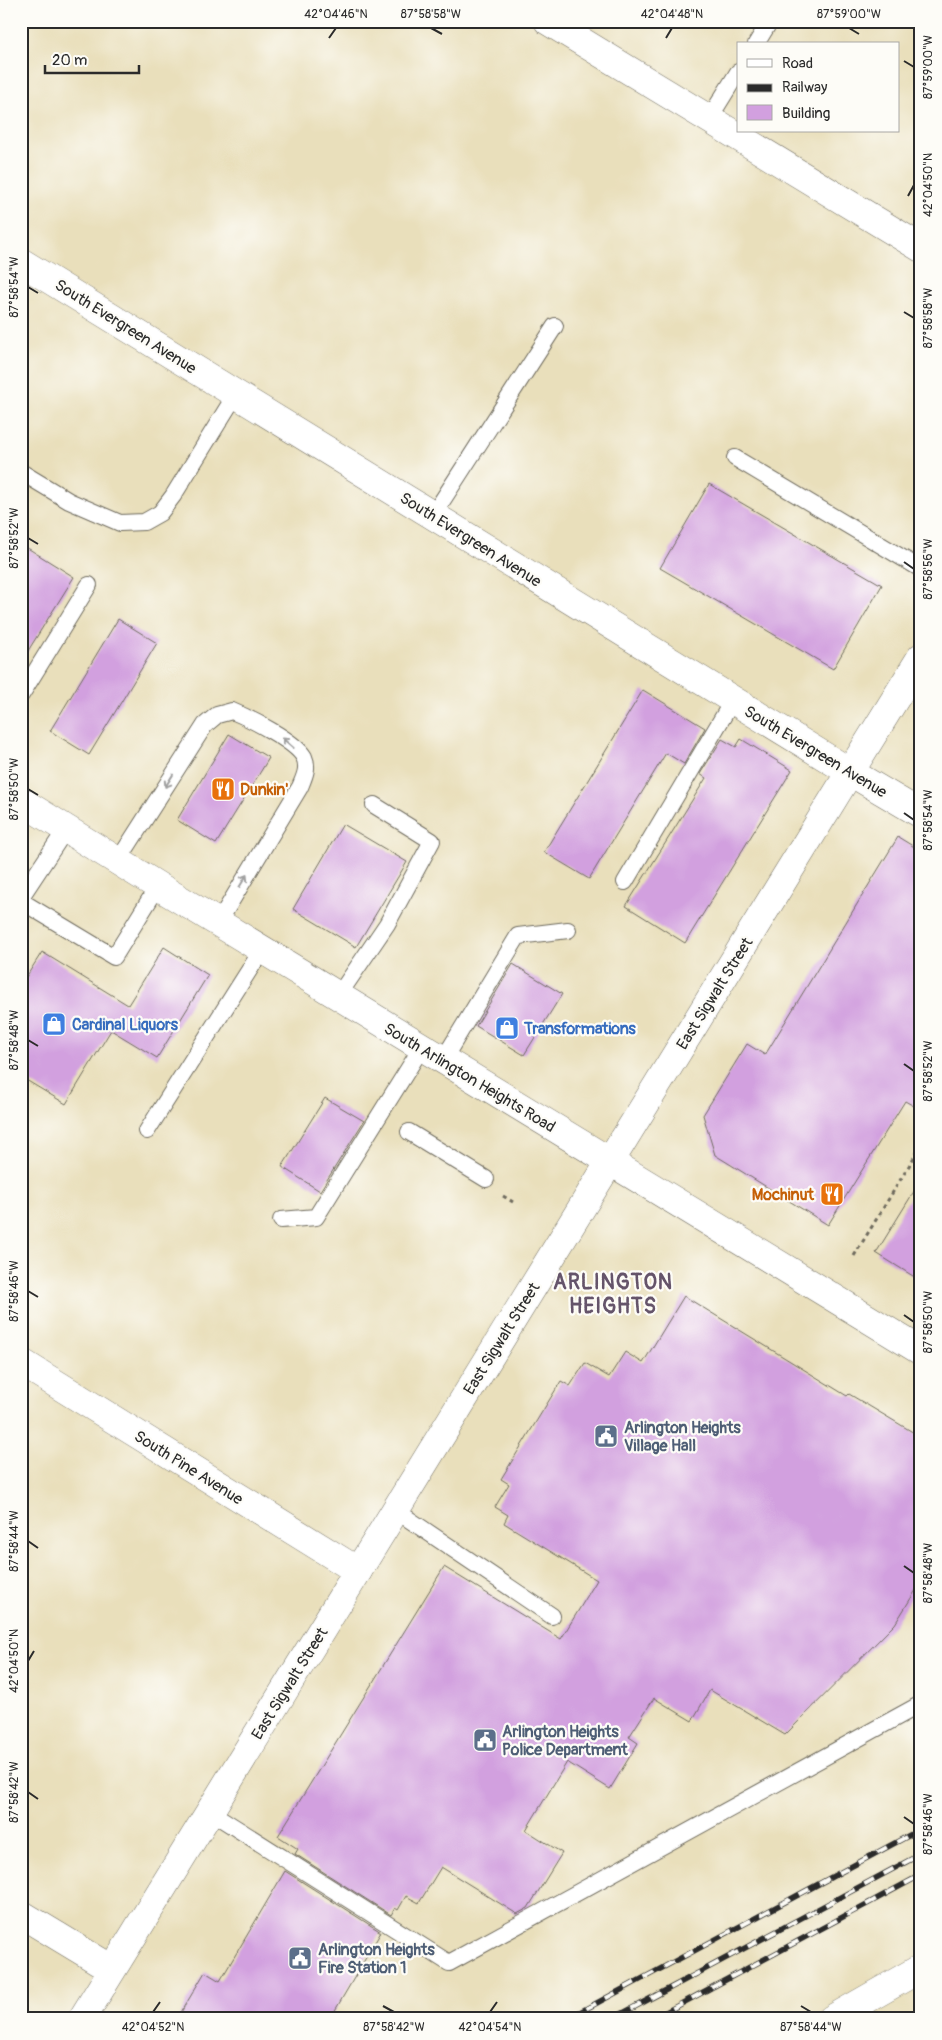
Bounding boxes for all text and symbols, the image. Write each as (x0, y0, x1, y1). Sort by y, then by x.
text: 42°04'46"N (304, 7, 368, 22)
text: 87°58'58"W (401, 7, 461, 22)
text: 42°04'48"N (641, 7, 703, 22)
text: 87°59'00"W (817, 7, 881, 22)
text: 87°59'00"W (921, 35, 936, 99)
scale bar (45, 42, 139, 74)
legend (737, 42, 900, 132)
text: 20 m (52, 51, 87, 70)
text: Road (782, 54, 813, 73)
text: Railway (782, 78, 828, 97)
text: Building (782, 104, 830, 123)
text: 42°04'50"N (921, 153, 936, 217)
text: 87°58'54"W (7, 256, 22, 318)
street label: South Evergreen Avenue (51, 275, 200, 379)
text: 87°58'58"W (921, 288, 936, 348)
street label: South Evergreen Avenue (396, 488, 545, 592)
text: 87°58'52"W (7, 508, 22, 568)
text: 87°58'56"W (921, 538, 936, 600)
street label: South Evergreen Avenue (740, 701, 891, 802)
one-way arrow (282, 737, 295, 749)
text: 87°58'50"W (7, 758, 22, 820)
one-way arrow (164, 773, 174, 787)
restaurant icon: Dunkin' (210, 776, 236, 802)
place label: Dunkin' (240, 780, 288, 800)
text: 87°58'54"W (921, 789, 936, 851)
one-way arrow (239, 875, 249, 889)
street label: East Sigwalt Street (672, 933, 758, 1053)
text: 87°58'48"W (7, 1010, 22, 1070)
shop icon: Cardinal Liquors (41, 1011, 67, 1037)
place label: Cardinal Liquors (72, 1015, 179, 1035)
shop icon: Transformations (494, 1015, 520, 1041)
street label: South Arlington Heights Road (380, 1019, 559, 1137)
place label: Transformations (523, 1019, 636, 1039)
text: 87°58'52"W (921, 1041, 936, 1101)
restaurant icon: Mochinut (819, 1181, 845, 1207)
place label: Mochinut (752, 1185, 815, 1205)
text: 87°58'46"W (7, 1260, 22, 1322)
district label: ARLINGTON HEIGHTS (553, 1269, 673, 1320)
street label: East Sigwalt Street (459, 1278, 545, 1398)
text: 87°58'50"W (921, 1291, 936, 1353)
place label: Arlington Heights Village Hall (624, 1418, 741, 1456)
public building icon: Arlington Heights Village Hall (593, 1423, 619, 1449)
street label: South Pine Avenue (130, 1426, 247, 1509)
text: 87°58'44"W (7, 1510, 22, 1572)
text: 87°58'48"W (921, 1543, 936, 1603)
street label: East Sigwalt Street (247, 1623, 333, 1743)
text: 42°04'50"N (7, 1629, 22, 1693)
place label: Arlington Heights Police Department (502, 1722, 628, 1760)
public building icon: Arlington Heights Police Department (472, 1727, 498, 1753)
text: 87°58'42"W (7, 1761, 22, 1823)
text: 87°58'46"W (921, 1793, 936, 1855)
place label: Arlington Heights Fire Station 1 (318, 1940, 435, 1978)
public building icon: Arlington Heights Fire Station 1 (287, 1945, 313, 1971)
text: 42°04'52"N (122, 2020, 184, 2035)
text: 87°58'42"W (363, 2020, 425, 2035)
text: 42°04'54"N (459, 2020, 521, 2035)
text: 87°58'44"W (780, 2020, 842, 2035)

